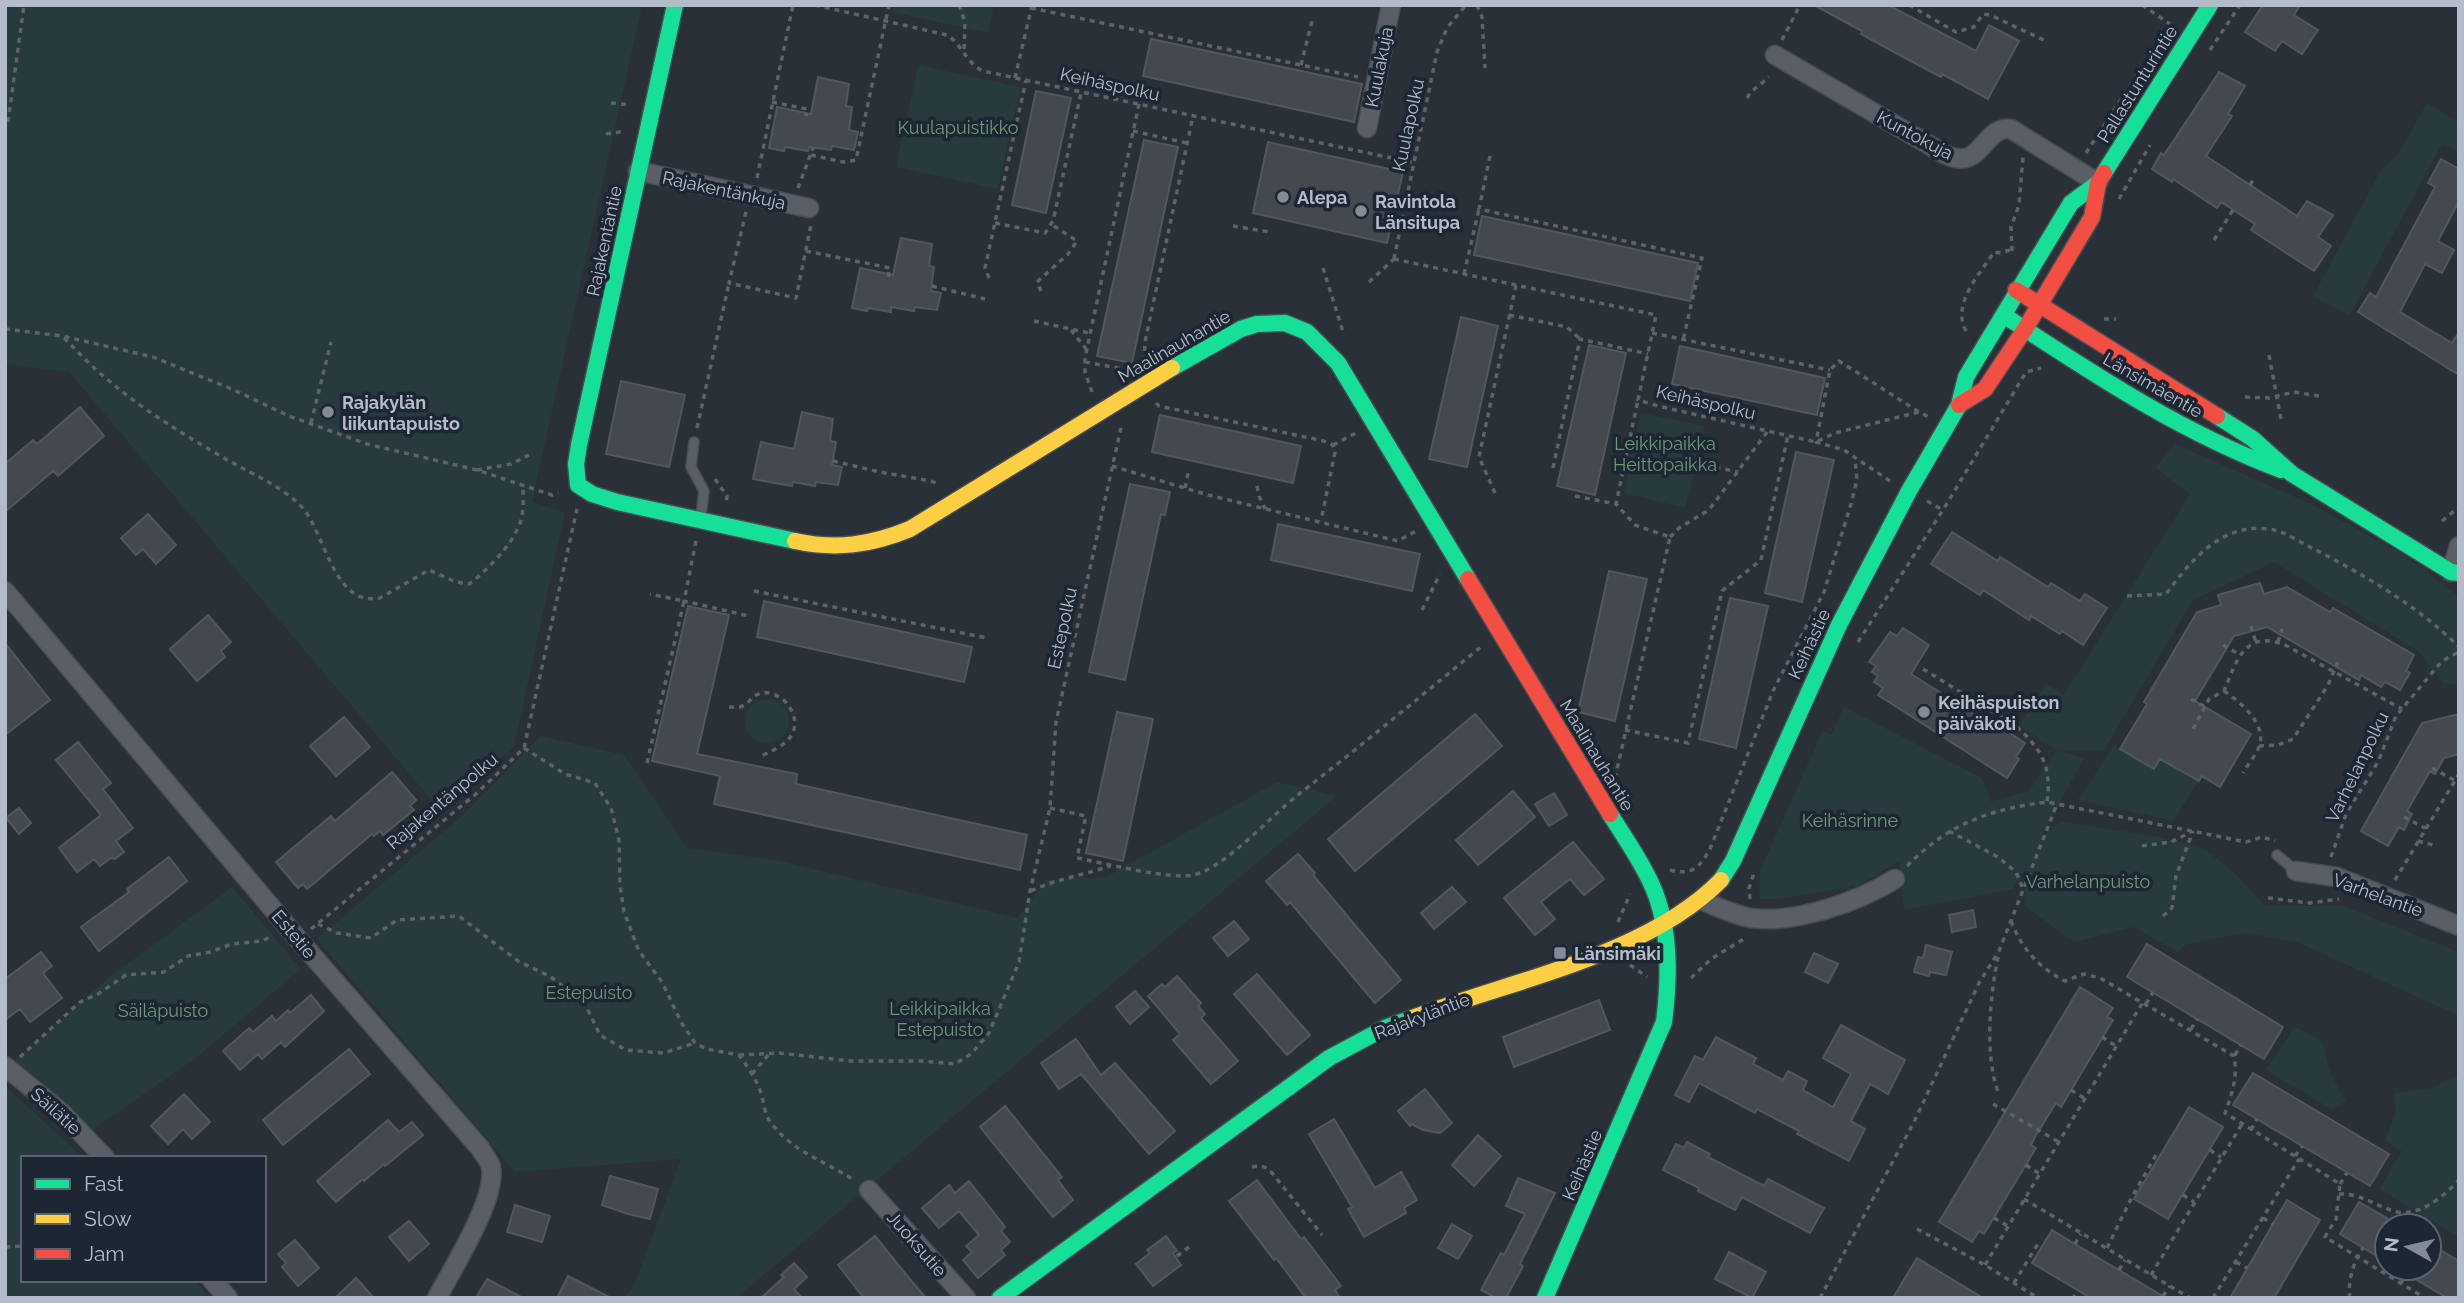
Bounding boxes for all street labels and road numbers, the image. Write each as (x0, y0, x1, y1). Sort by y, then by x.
street label: Pallastunturintie (2093, 21, 2182, 146)
street label: Kuulakuja (1361, 25, 1397, 109)
street label: Keihäspolku (1058, 63, 1162, 105)
street label: Kuulapolku (1388, 77, 1428, 173)
street label: Kuntokuja (1873, 106, 1957, 164)
street label: Rajakentänkuja (660, 167, 788, 213)
street label: Rajakentäntie (582, 184, 626, 298)
street label: Maalinauhantie (1114, 305, 1234, 387)
street label: Länsimäentie (2100, 348, 2207, 422)
street label: Keihäspolku (1654, 380, 1758, 424)
street label: Estepolku (1043, 585, 1081, 671)
street label: Keihästie (1784, 605, 1835, 682)
street label: Maalinauhantie (1555, 695, 1639, 815)
street label: Varhelanpolku (2321, 708, 2393, 826)
street label: Rajakentänpolku (382, 748, 502, 854)
street label: Varhelantie (2330, 869, 2426, 921)
street label: Estetie (268, 906, 320, 963)
street label: Rajakyläntie (1371, 988, 1473, 1044)
street label: Säilätie (27, 1083, 86, 1139)
street label: Keihästie (1558, 1126, 1606, 1204)
street label: Juoksutie (883, 1207, 951, 1281)

